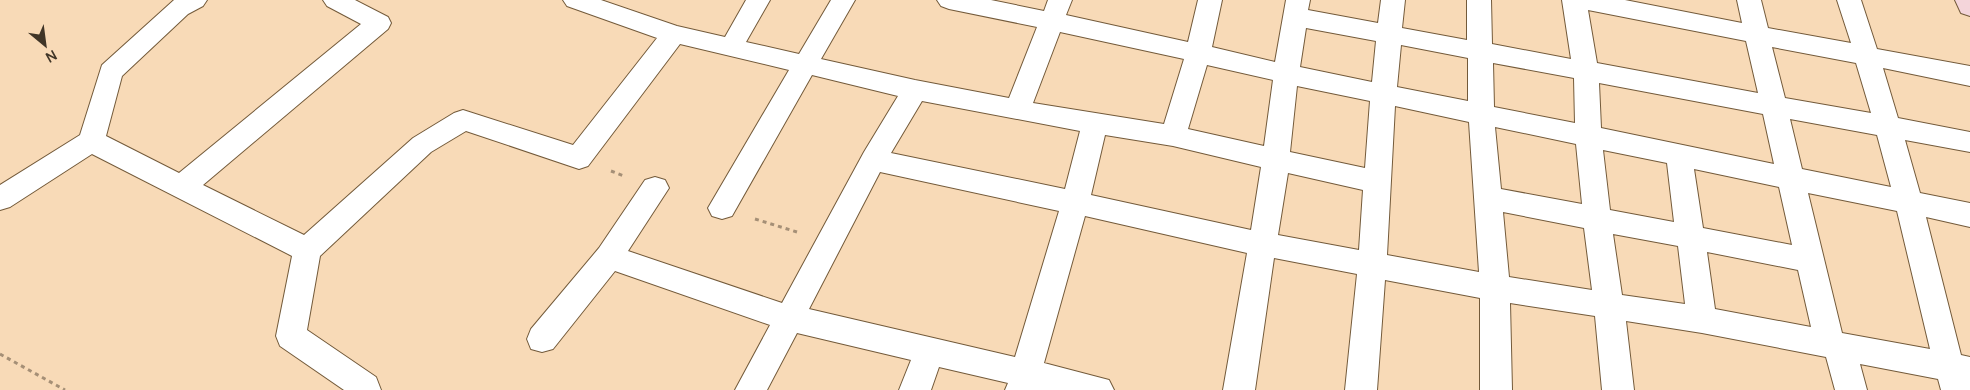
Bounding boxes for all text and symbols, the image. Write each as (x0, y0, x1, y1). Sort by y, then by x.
north arrow (20, 20, 70, 70)
text: N (43, 46, 61, 68)

